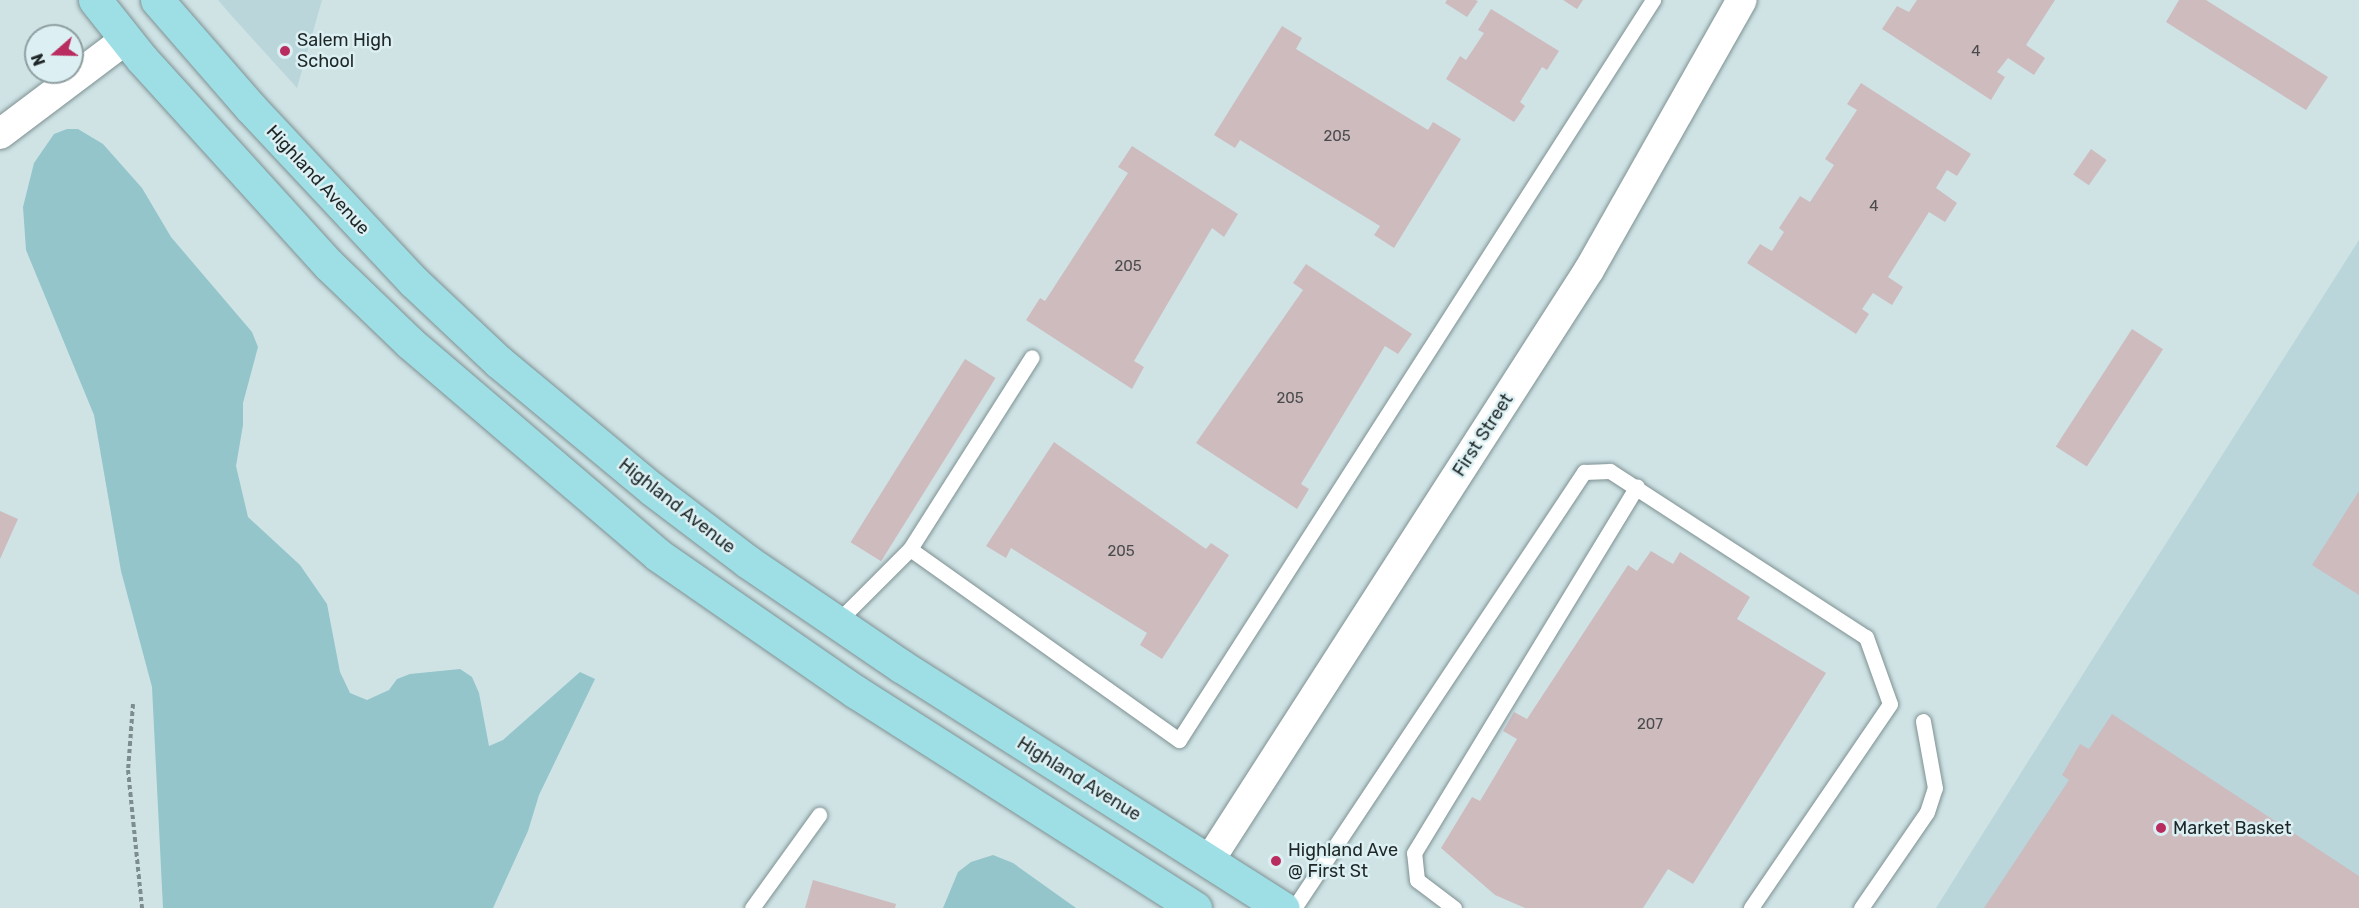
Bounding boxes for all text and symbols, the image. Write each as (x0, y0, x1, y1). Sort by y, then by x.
north arrow (24, 24, 84, 84)
place label: Salem High School (297, 30, 392, 72)
house number: 4 (1971, 43, 1981, 61)
marker: Salem High School (278, 44, 292, 58)
text: N (28, 51, 49, 68)
street label: Highland Avenue (262, 121, 374, 239)
house number: 205 (1323, 128, 1351, 146)
house number: 4 (1869, 198, 1879, 216)
house number: 205 (1114, 258, 1142, 276)
house number: 205 (1276, 390, 1304, 408)
street label: First Street (1448, 390, 1518, 480)
street label: Highland Avenue (614, 454, 740, 558)
house number: 205 (1107, 543, 1135, 561)
house number: 207 (1637, 716, 1663, 734)
street label: Highland Avenue (1013, 732, 1145, 826)
place label: Market Basket (2173, 817, 2291, 839)
marker: Market Basket (2154, 821, 2168, 835)
place label: Highland Ave @ First St (1288, 840, 1398, 882)
marker: Highland Ave @ First St (1269, 854, 1283, 868)

